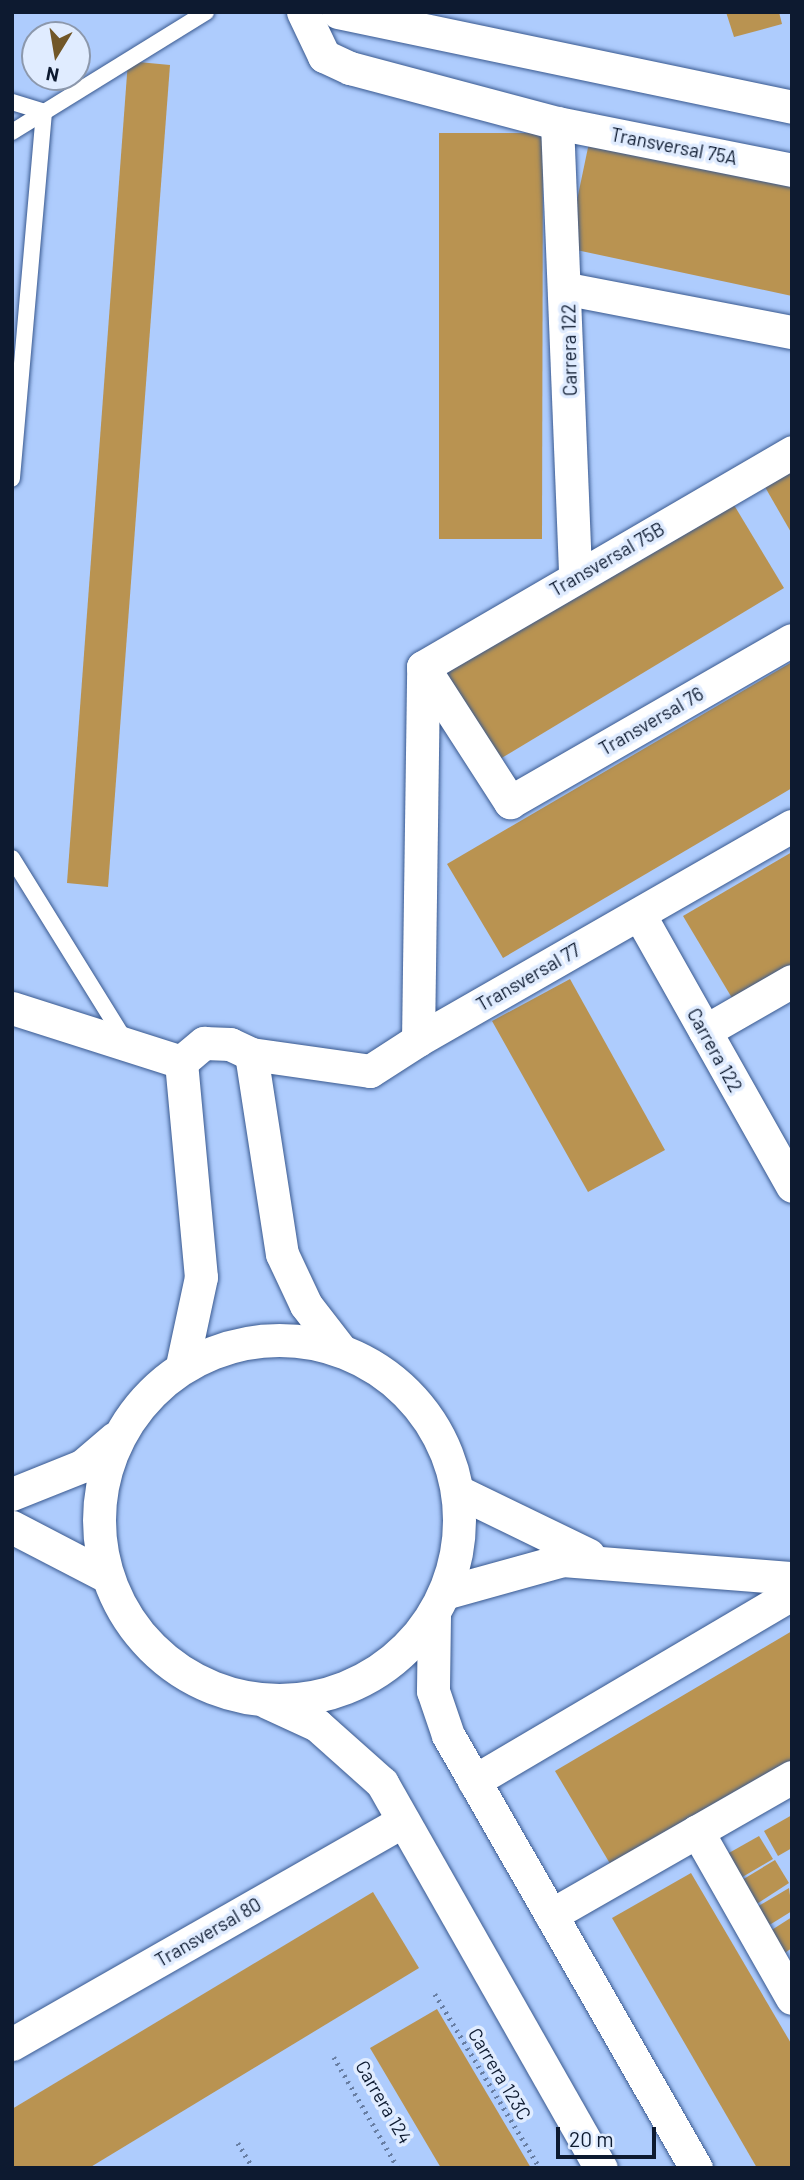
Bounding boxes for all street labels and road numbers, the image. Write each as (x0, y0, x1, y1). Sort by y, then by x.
street label: Transversal 75A (609, 123, 739, 169)
street label: Carrera 122 (557, 304, 581, 396)
street label: Transversal 75B (546, 517, 668, 601)
street label: Transversal 76 (595, 682, 707, 760)
street label: Transversal 77 (472, 938, 584, 1016)
street label: Carrera 122 (683, 1004, 747, 1096)
street label: Transversal 80 (151, 1892, 265, 1972)
street label: Carrera 123C (464, 2024, 536, 2124)
street label: Carrera 124 (351, 2056, 417, 2148)

